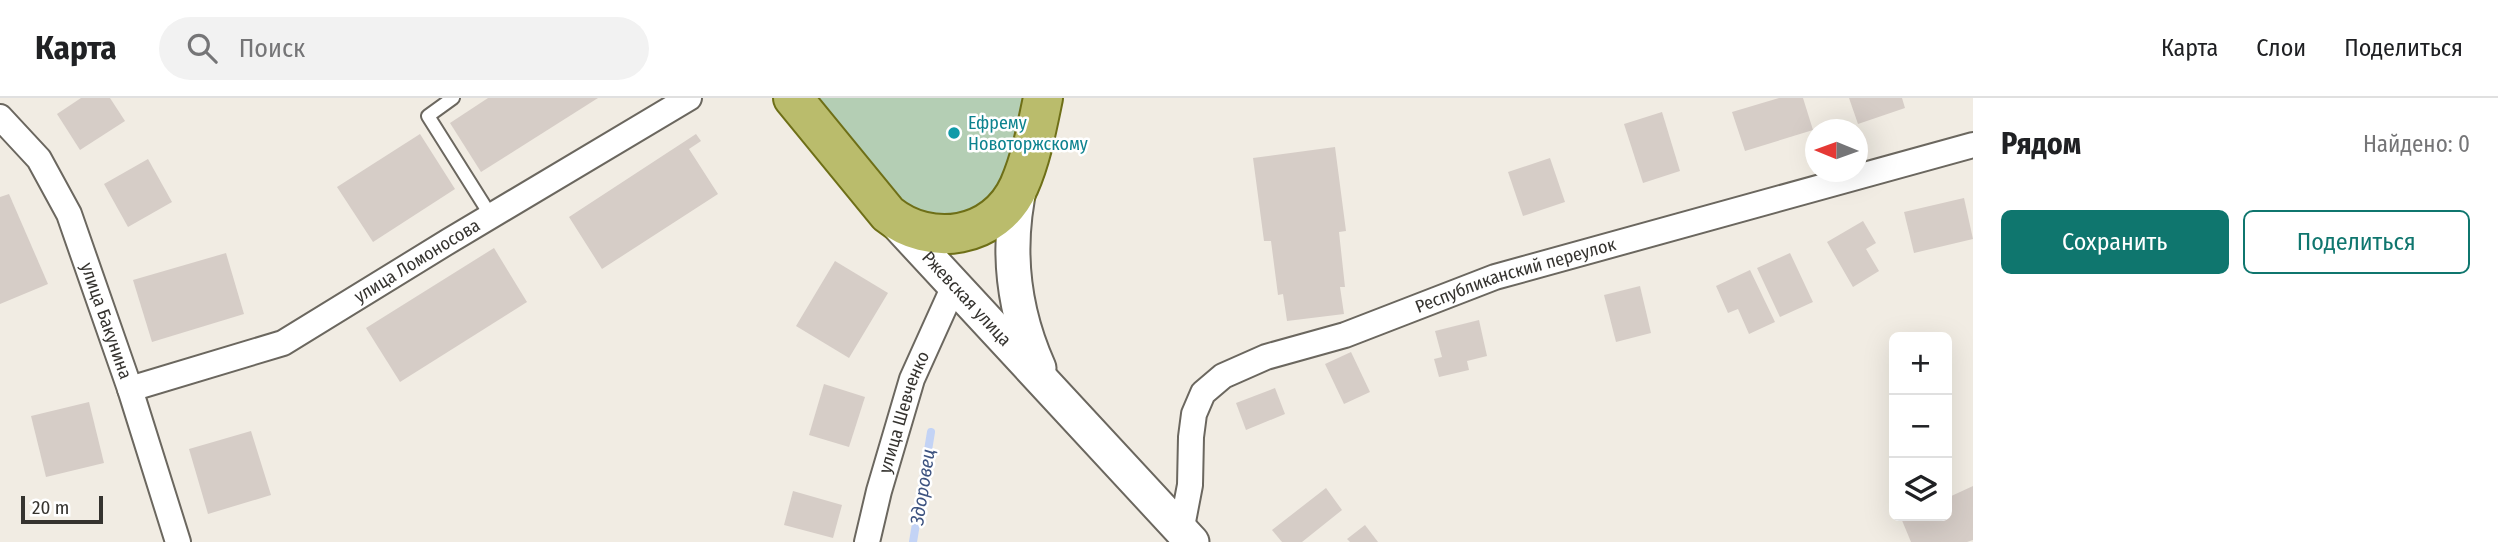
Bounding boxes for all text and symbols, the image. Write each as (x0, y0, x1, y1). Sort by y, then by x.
search box (159, 17, 649, 80)
text: Карта (35, 28, 117, 68)
icon: search (183, 29, 221, 67)
text: Поиск (239, 33, 305, 64)
text: Карта (2161, 34, 2218, 62)
text: Слои (2256, 34, 2306, 62)
text: Поделиться (2344, 34, 2463, 62)
place label: Ефрему Новоторжскому (968, 112, 1088, 155)
north arrow (1805, 119, 1868, 182)
marker: Ефрему Новоторжскому (946, 125, 962, 141)
text: Рядом (2001, 126, 2081, 162)
text: Найдено: 0 (2363, 130, 2470, 158)
button: Сохранить (2001, 210, 2229, 274)
button: Поделиться (2243, 210, 2470, 274)
street label: улица Ломоносова (350, 214, 484, 308)
street label: Республиканский переулок (1412, 233, 1619, 318)
street label: Ржевская улица (917, 247, 1016, 351)
street label: улица Бакунина (76, 260, 137, 382)
map controls (1889, 332, 1952, 521)
button: + (1889, 332, 1952, 395)
street label: улица Шевченко (874, 348, 934, 476)
button: − (1889, 395, 1952, 458)
water label: Здоровец (905, 447, 940, 528)
button: layers (1889, 458, 1952, 521)
scale bar (21, 493, 103, 525)
text: 20 m (32, 496, 69, 519)

